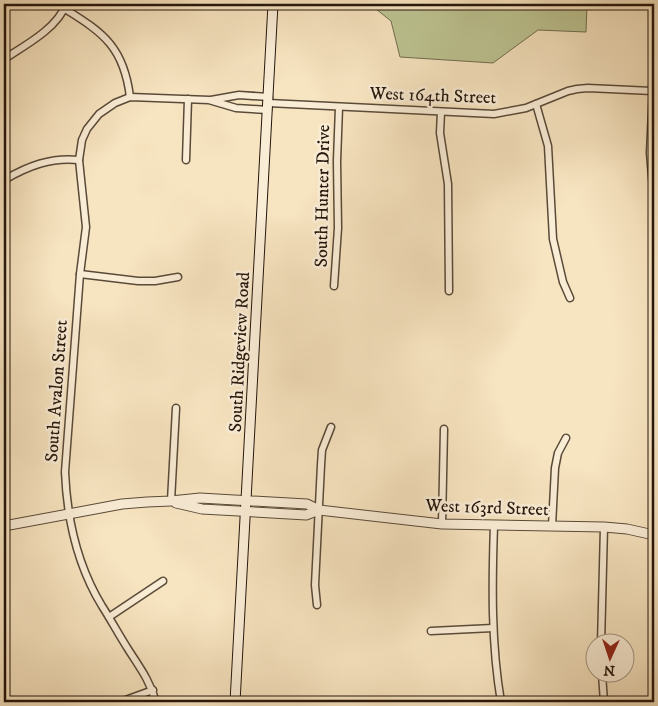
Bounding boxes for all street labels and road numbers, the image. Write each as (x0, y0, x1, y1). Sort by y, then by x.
street label: West 164th Street (368, 83, 497, 109)
street label: South Hunter Drive (311, 125, 335, 268)
street label: South Ridgeview Road (225, 271, 255, 433)
street label: South Avalon Street (41, 319, 73, 463)
street label: West 163rd Street (424, 495, 549, 521)

